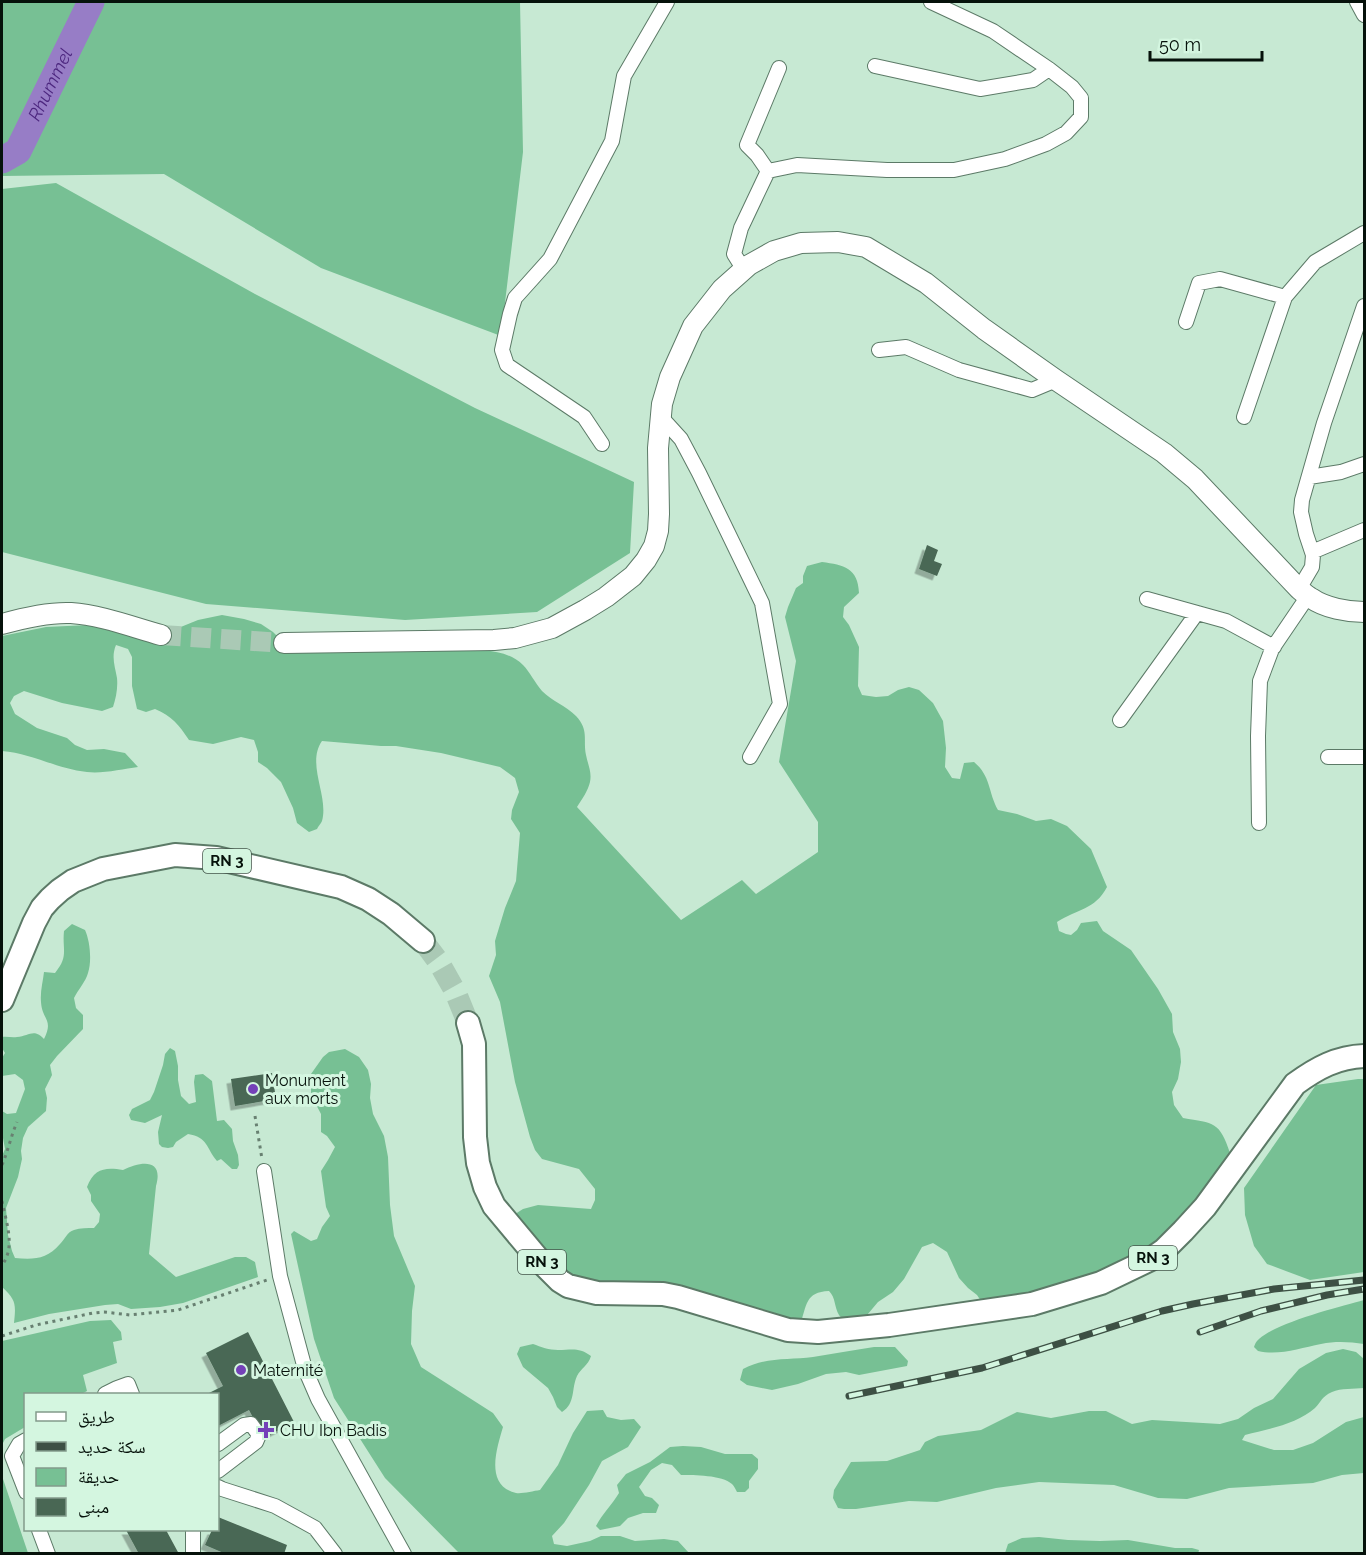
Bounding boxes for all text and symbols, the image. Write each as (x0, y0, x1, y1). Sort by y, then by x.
scale bar (1150, 24, 1262, 62)
text: 50 m (1159, 34, 1201, 55)
water label: Rhummel (23, 45, 77, 124)
road number: RN 3 (203, 849, 251, 873)
place label: Monument aux morts (265, 1071, 347, 1108)
marker: Monument aux morts (246, 1082, 260, 1096)
road number: RN 3 (1129, 1246, 1177, 1270)
road number: RN 3 (518, 1250, 566, 1274)
place label: Maternité (253, 1361, 323, 1380)
marker: Maternité (234, 1363, 248, 1377)
legend (24, 1393, 219, 1531)
text: طريق (78, 1406, 115, 1428)
marker: CHU Ibn Badis (257, 1421, 275, 1439)
place label: CHU Ibn Badis (280, 1421, 387, 1440)
text: سكة حديد (78, 1436, 146, 1457)
text: حديقة (78, 1466, 119, 1487)
text: مبنى (78, 1496, 109, 1518)

